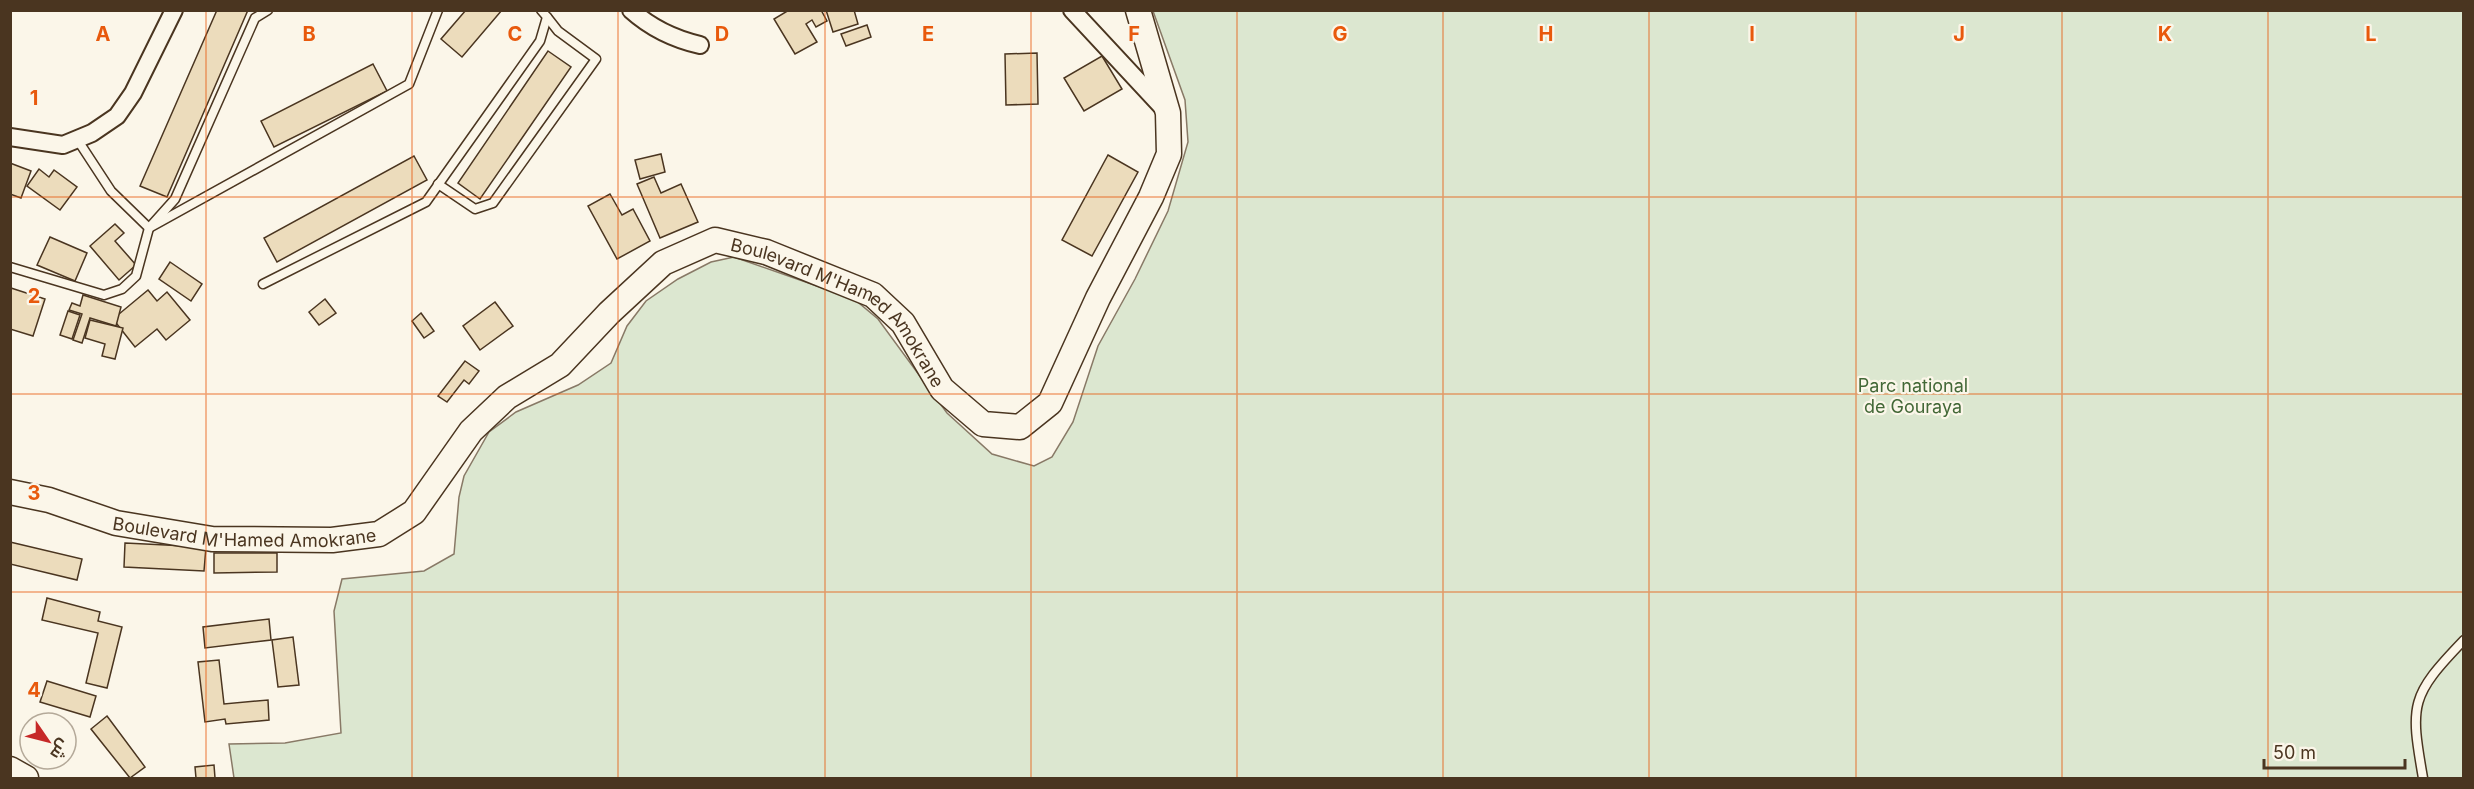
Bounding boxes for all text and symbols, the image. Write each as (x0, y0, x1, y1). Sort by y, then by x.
text: A (96, 22, 111, 46)
text: B (302, 22, 316, 46)
text: C (508, 22, 522, 46)
text: D (715, 22, 729, 46)
text: E (922, 22, 934, 46)
text: F (1128, 22, 1140, 46)
text: G (1332, 22, 1348, 46)
text: H (1539, 22, 1553, 46)
text: I (1749, 22, 1755, 46)
text: J (1953, 22, 1965, 46)
text: K (2158, 22, 2172, 46)
text: L (2365, 22, 2377, 46)
text: 1 (30, 86, 38, 110)
street label: Boulevard M'Hamed Amokrane (729, 234, 949, 391)
text: 2 (28, 284, 40, 308)
park label: Parc national de Gouraya (1858, 375, 1968, 417)
text: 3 (28, 481, 40, 505)
street label: Boulevard M'Hamed Amokrane (111, 512, 377, 551)
text: 4 (27, 678, 41, 702)
north arrow (18, 711, 78, 771)
scale bar (2264, 732, 2405, 770)
text: ش (46, 735, 74, 764)
text: 50 m (2273, 742, 2316, 763)

